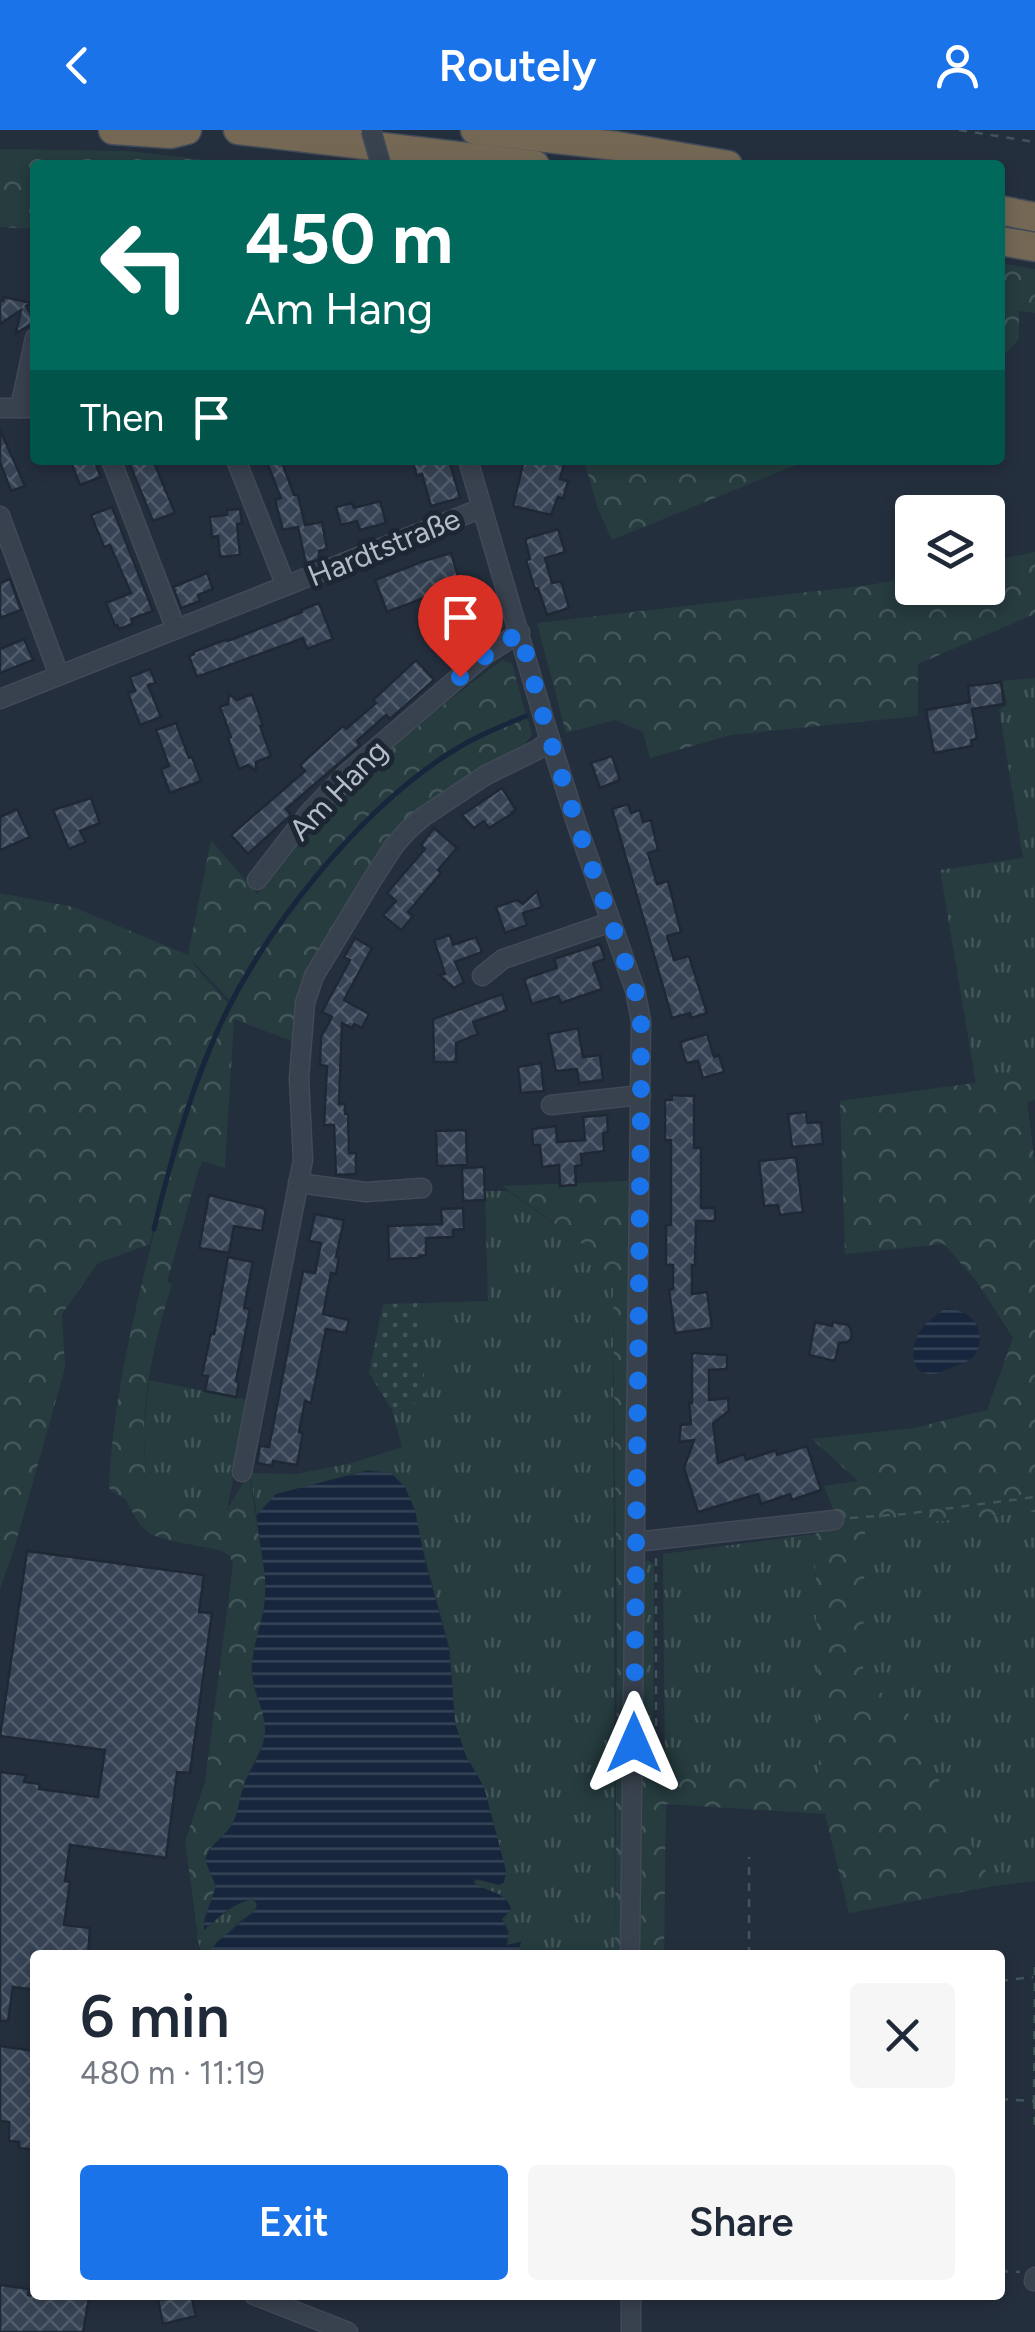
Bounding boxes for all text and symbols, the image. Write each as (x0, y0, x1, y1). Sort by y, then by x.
icon: back (50, 38, 105, 93)
text: Routely (438, 38, 597, 92)
icon: person (930, 38, 985, 93)
text: 450 m (245, 196, 453, 281)
icon: left (80, 200, 210, 330)
text: Am Hang (245, 281, 433, 335)
icon: arrive (184, 390, 239, 445)
text: Then (80, 395, 164, 441)
map controls (895, 495, 1005, 605)
button: layers (895, 495, 1005, 605)
street label: Hardtstraße (302, 500, 466, 594)
pin (418, 575, 503, 678)
icon: arrive (433, 590, 488, 645)
street label: Am Hang (281, 732, 395, 848)
position arrow (582, 1691, 686, 1795)
text: 6 min (80, 1980, 230, 2052)
button: close (850, 1983, 955, 2088)
text: 480 m · 11:19 (80, 2054, 265, 2092)
button: Exit (80, 2165, 508, 2280)
button: Share (528, 2165, 955, 2280)

